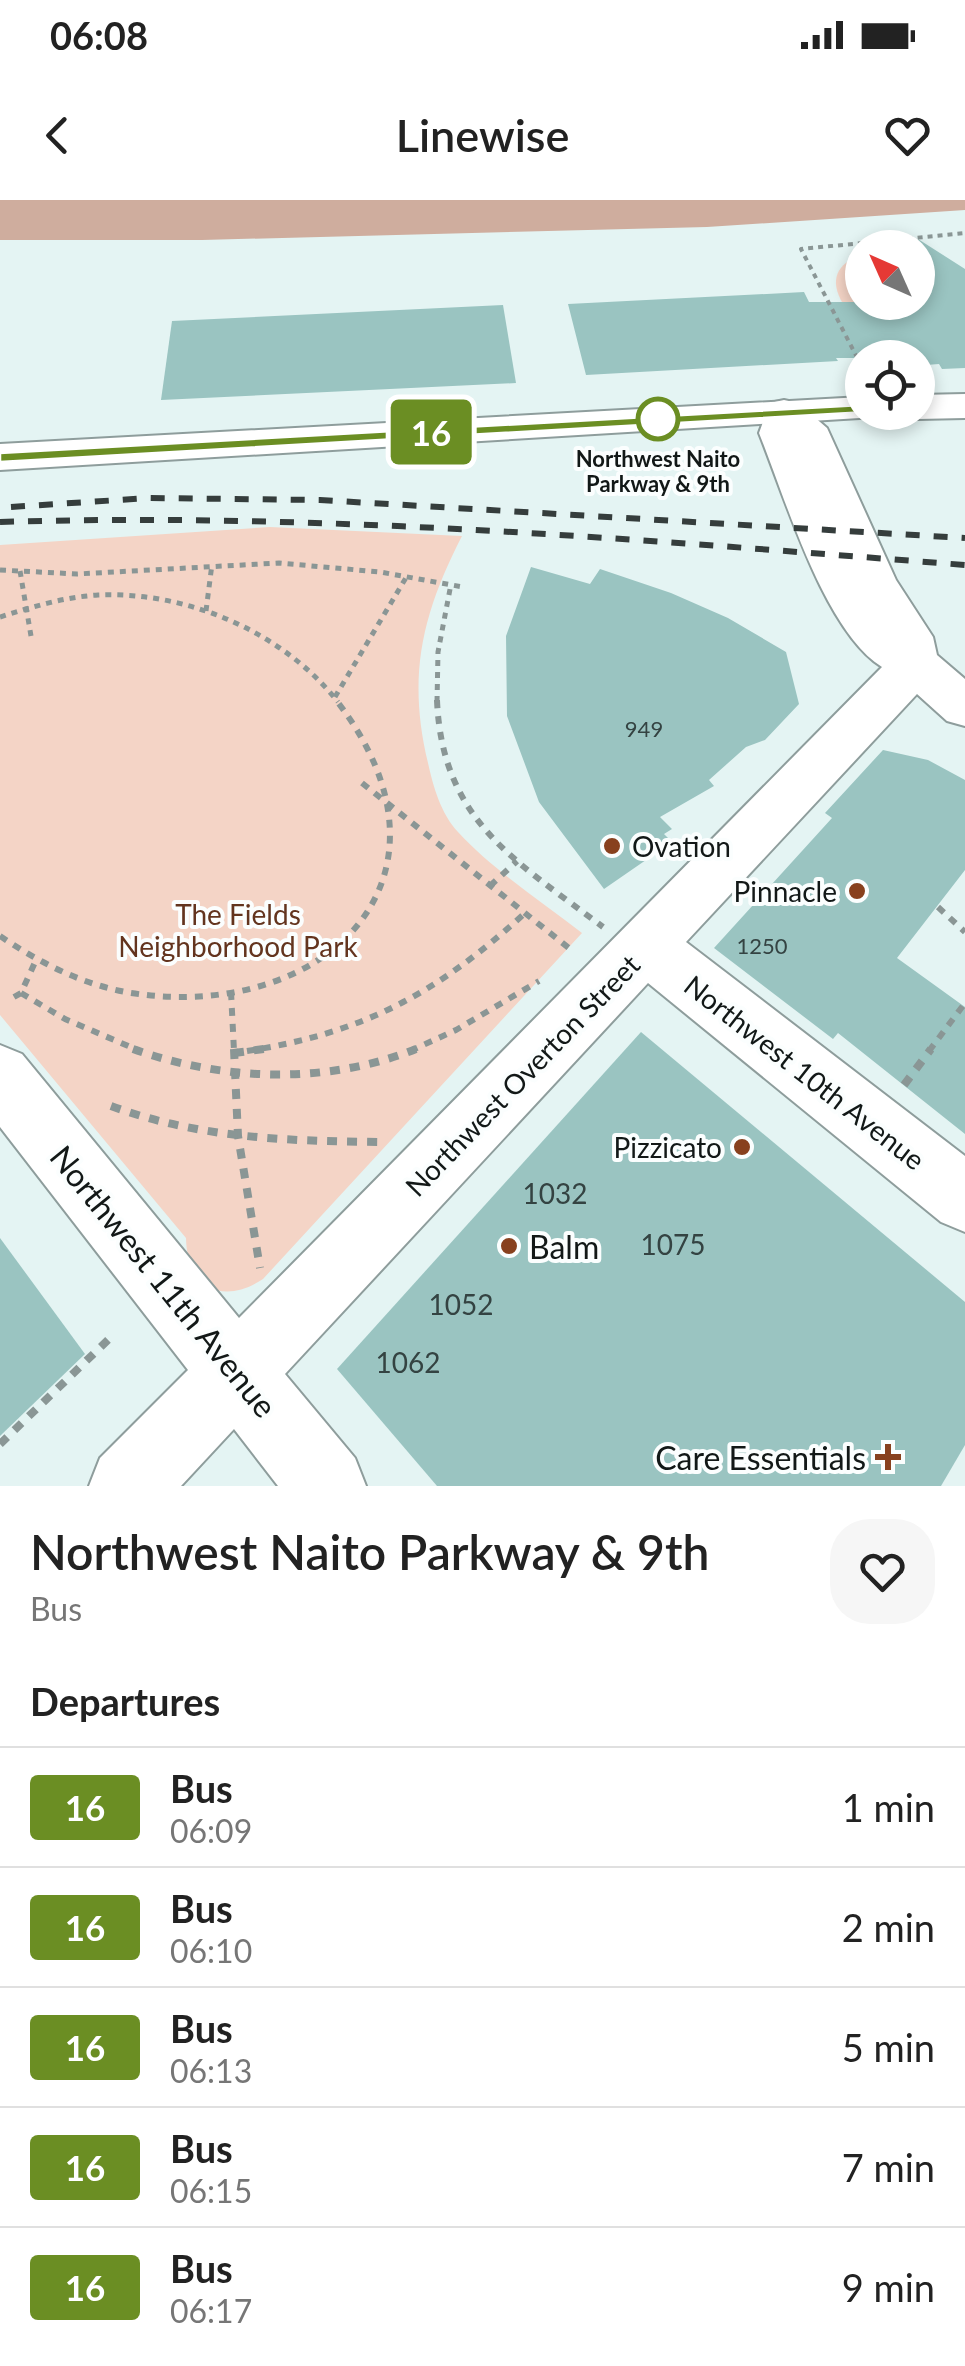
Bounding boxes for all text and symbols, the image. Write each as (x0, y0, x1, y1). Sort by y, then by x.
text: 06:08 (50, 12, 148, 58)
icon: back (30, 108, 85, 163)
text: Linewise (396, 108, 569, 162)
icon: heart (880, 108, 935, 163)
north arrow (845, 230, 935, 320)
map controls (845, 230, 935, 430)
button: locate (845, 340, 935, 430)
marker: Northwest Naito Parkway & 9th (637, 398, 679, 440)
line badge: 16 (386, 400, 476, 464)
text: 16 (411, 411, 451, 453)
place label: Northwest Naito Parkway & 9th (576, 445, 740, 497)
house number: 949 (625, 715, 663, 742)
place label: Ovation (632, 829, 731, 863)
marker: Ovation (601, 835, 623, 857)
place label: Pinnacle (734, 874, 837, 908)
marker: Pinnacle (846, 880, 868, 902)
park label: The Fields Neighborhood Park (118, 897, 358, 963)
house number: 1250 (736, 932, 788, 959)
street label: Northwest Overton Street (398, 947, 646, 1203)
street label: Northwest 10th Avenue (678, 968, 932, 1176)
place label: Pizzicato (614, 1130, 722, 1164)
marker: Pizzicato (731, 1136, 753, 1158)
street label: Northwest 11th Avenue (43, 1137, 285, 1425)
house number: 1032 (523, 1176, 587, 1210)
place label: Balm (529, 1227, 599, 1266)
house number: 1075 (641, 1227, 705, 1261)
marker: Balm (498, 1235, 520, 1257)
house number: 1052 (429, 1287, 493, 1321)
house number: 1062 (376, 1345, 440, 1379)
place label: Care Essentials (655, 1438, 866, 1477)
marker: Care Essentials (875, 1444, 901, 1470)
button: heart (830, 1519, 935, 1624)
text: Northwest Naito Parkway & 9th (30, 1523, 709, 1580)
text: Bus (30, 1589, 82, 1628)
text: Departures (30, 1678, 220, 1724)
text: Bus (170, 1765, 233, 1811)
text: 1 min (842, 1784, 935, 1830)
text: 16 (65, 1786, 105, 1828)
text: 06:09 (170, 1811, 252, 1850)
text: Bus (170, 1885, 233, 1931)
text: 2 min (842, 1904, 935, 1950)
text: 16 (65, 1906, 105, 1948)
text: 06:10 (170, 1931, 252, 1970)
text: Bus (170, 2005, 233, 2051)
text: 5 min (842, 2024, 935, 2070)
text: 16 (65, 2026, 105, 2068)
text: 06:13 (170, 2051, 252, 2090)
text: Bus (170, 2125, 233, 2171)
text: 7 min (842, 2144, 935, 2190)
text: 16 (65, 2146, 105, 2188)
text: 06:15 (170, 2171, 252, 2210)
text: Bus (170, 2245, 233, 2291)
text: 9 min (842, 2264, 935, 2310)
text: 16 (65, 2266, 105, 2308)
text: 06:17 (170, 2291, 252, 2330)

